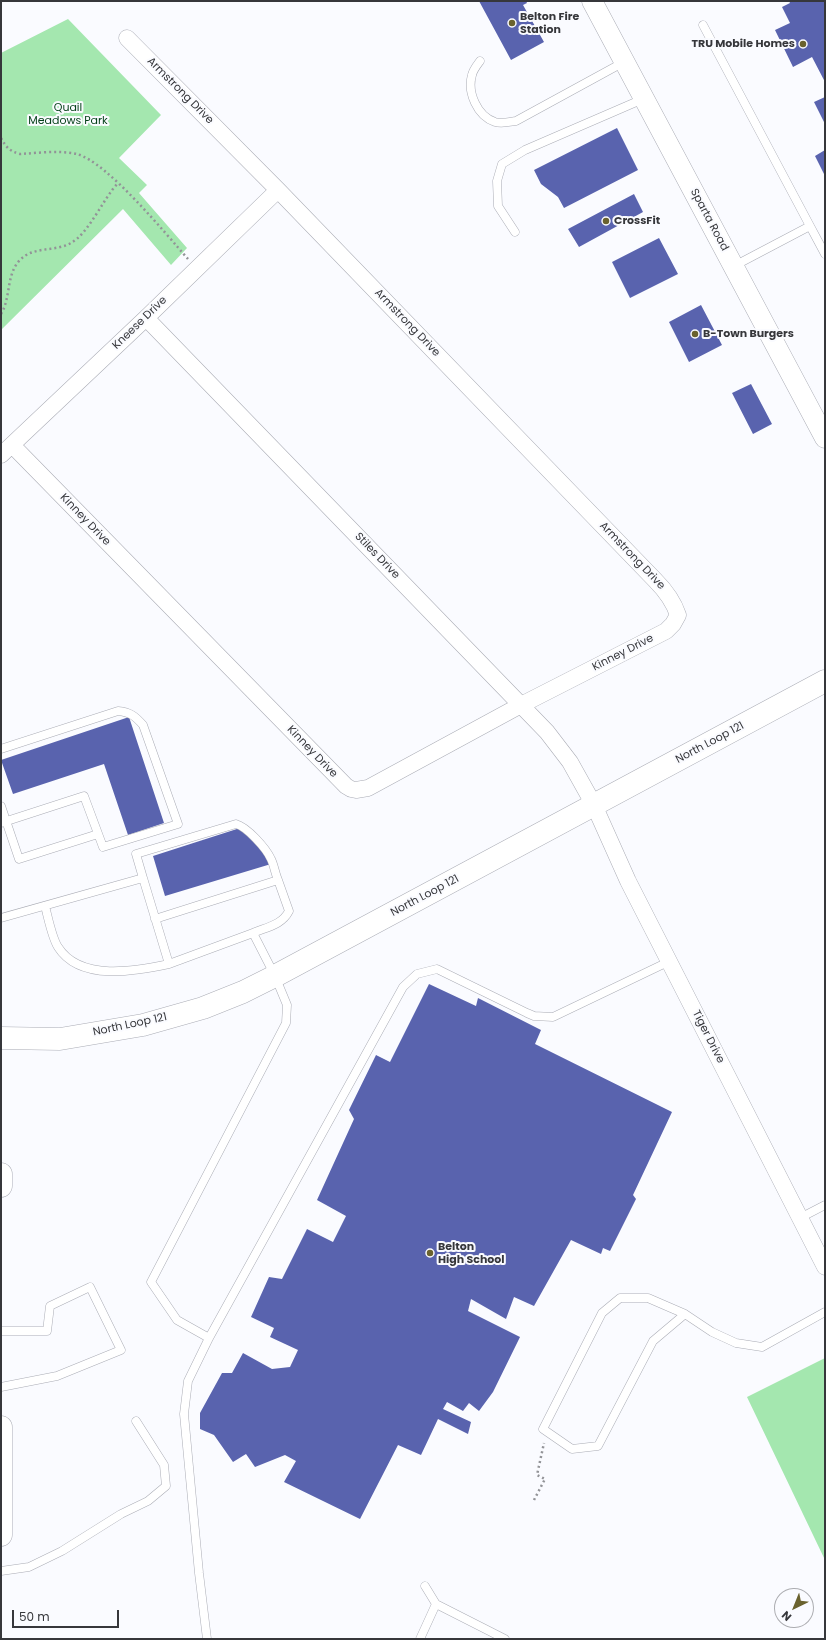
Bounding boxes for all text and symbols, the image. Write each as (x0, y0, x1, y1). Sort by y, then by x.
place label: Belton Fire Station (520, 10, 579, 36)
marker: Belton Fire Station (507, 18, 517, 28)
place label: TRU Mobile Homes (691, 37, 795, 51)
marker: TRU Mobile Homes (798, 39, 808, 49)
street label: Armstrong Drive (144, 55, 216, 127)
park label: Quail Meadows Park (28, 101, 108, 127)
street label: Sparta Road (687, 187, 731, 253)
place label: CrossFit (614, 214, 660, 228)
marker: CrossFit (601, 216, 611, 226)
street label: Armstrong Drive (371, 287, 443, 359)
street label: Kneese Drive (110, 294, 170, 352)
place label: B-Town Burgers (703, 327, 794, 341)
marker: B-Town Burgers (690, 329, 700, 339)
street label: Kinney Drive (57, 491, 113, 549)
street label: Armstrong Drive (596, 520, 668, 592)
street label: Stiles Drive (352, 530, 402, 582)
street label: Kinney Drive (590, 632, 656, 674)
street label: North Loop 121 (674, 719, 746, 767)
street label: Kinney Drive (284, 723, 340, 781)
street label: North Loop 121 (389, 872, 461, 920)
street label: Tiger Drive (689, 1008, 727, 1066)
street label: North Loop 121 (92, 1011, 168, 1039)
place label: Belton High School (438, 1240, 505, 1266)
marker: Belton High School (425, 1248, 435, 1258)
north arrow (774, 1588, 814, 1628)
scale bar (14, 1602, 121, 1628)
text: N (778, 1607, 795, 1625)
text: 50 m (19, 1608, 50, 1625)

